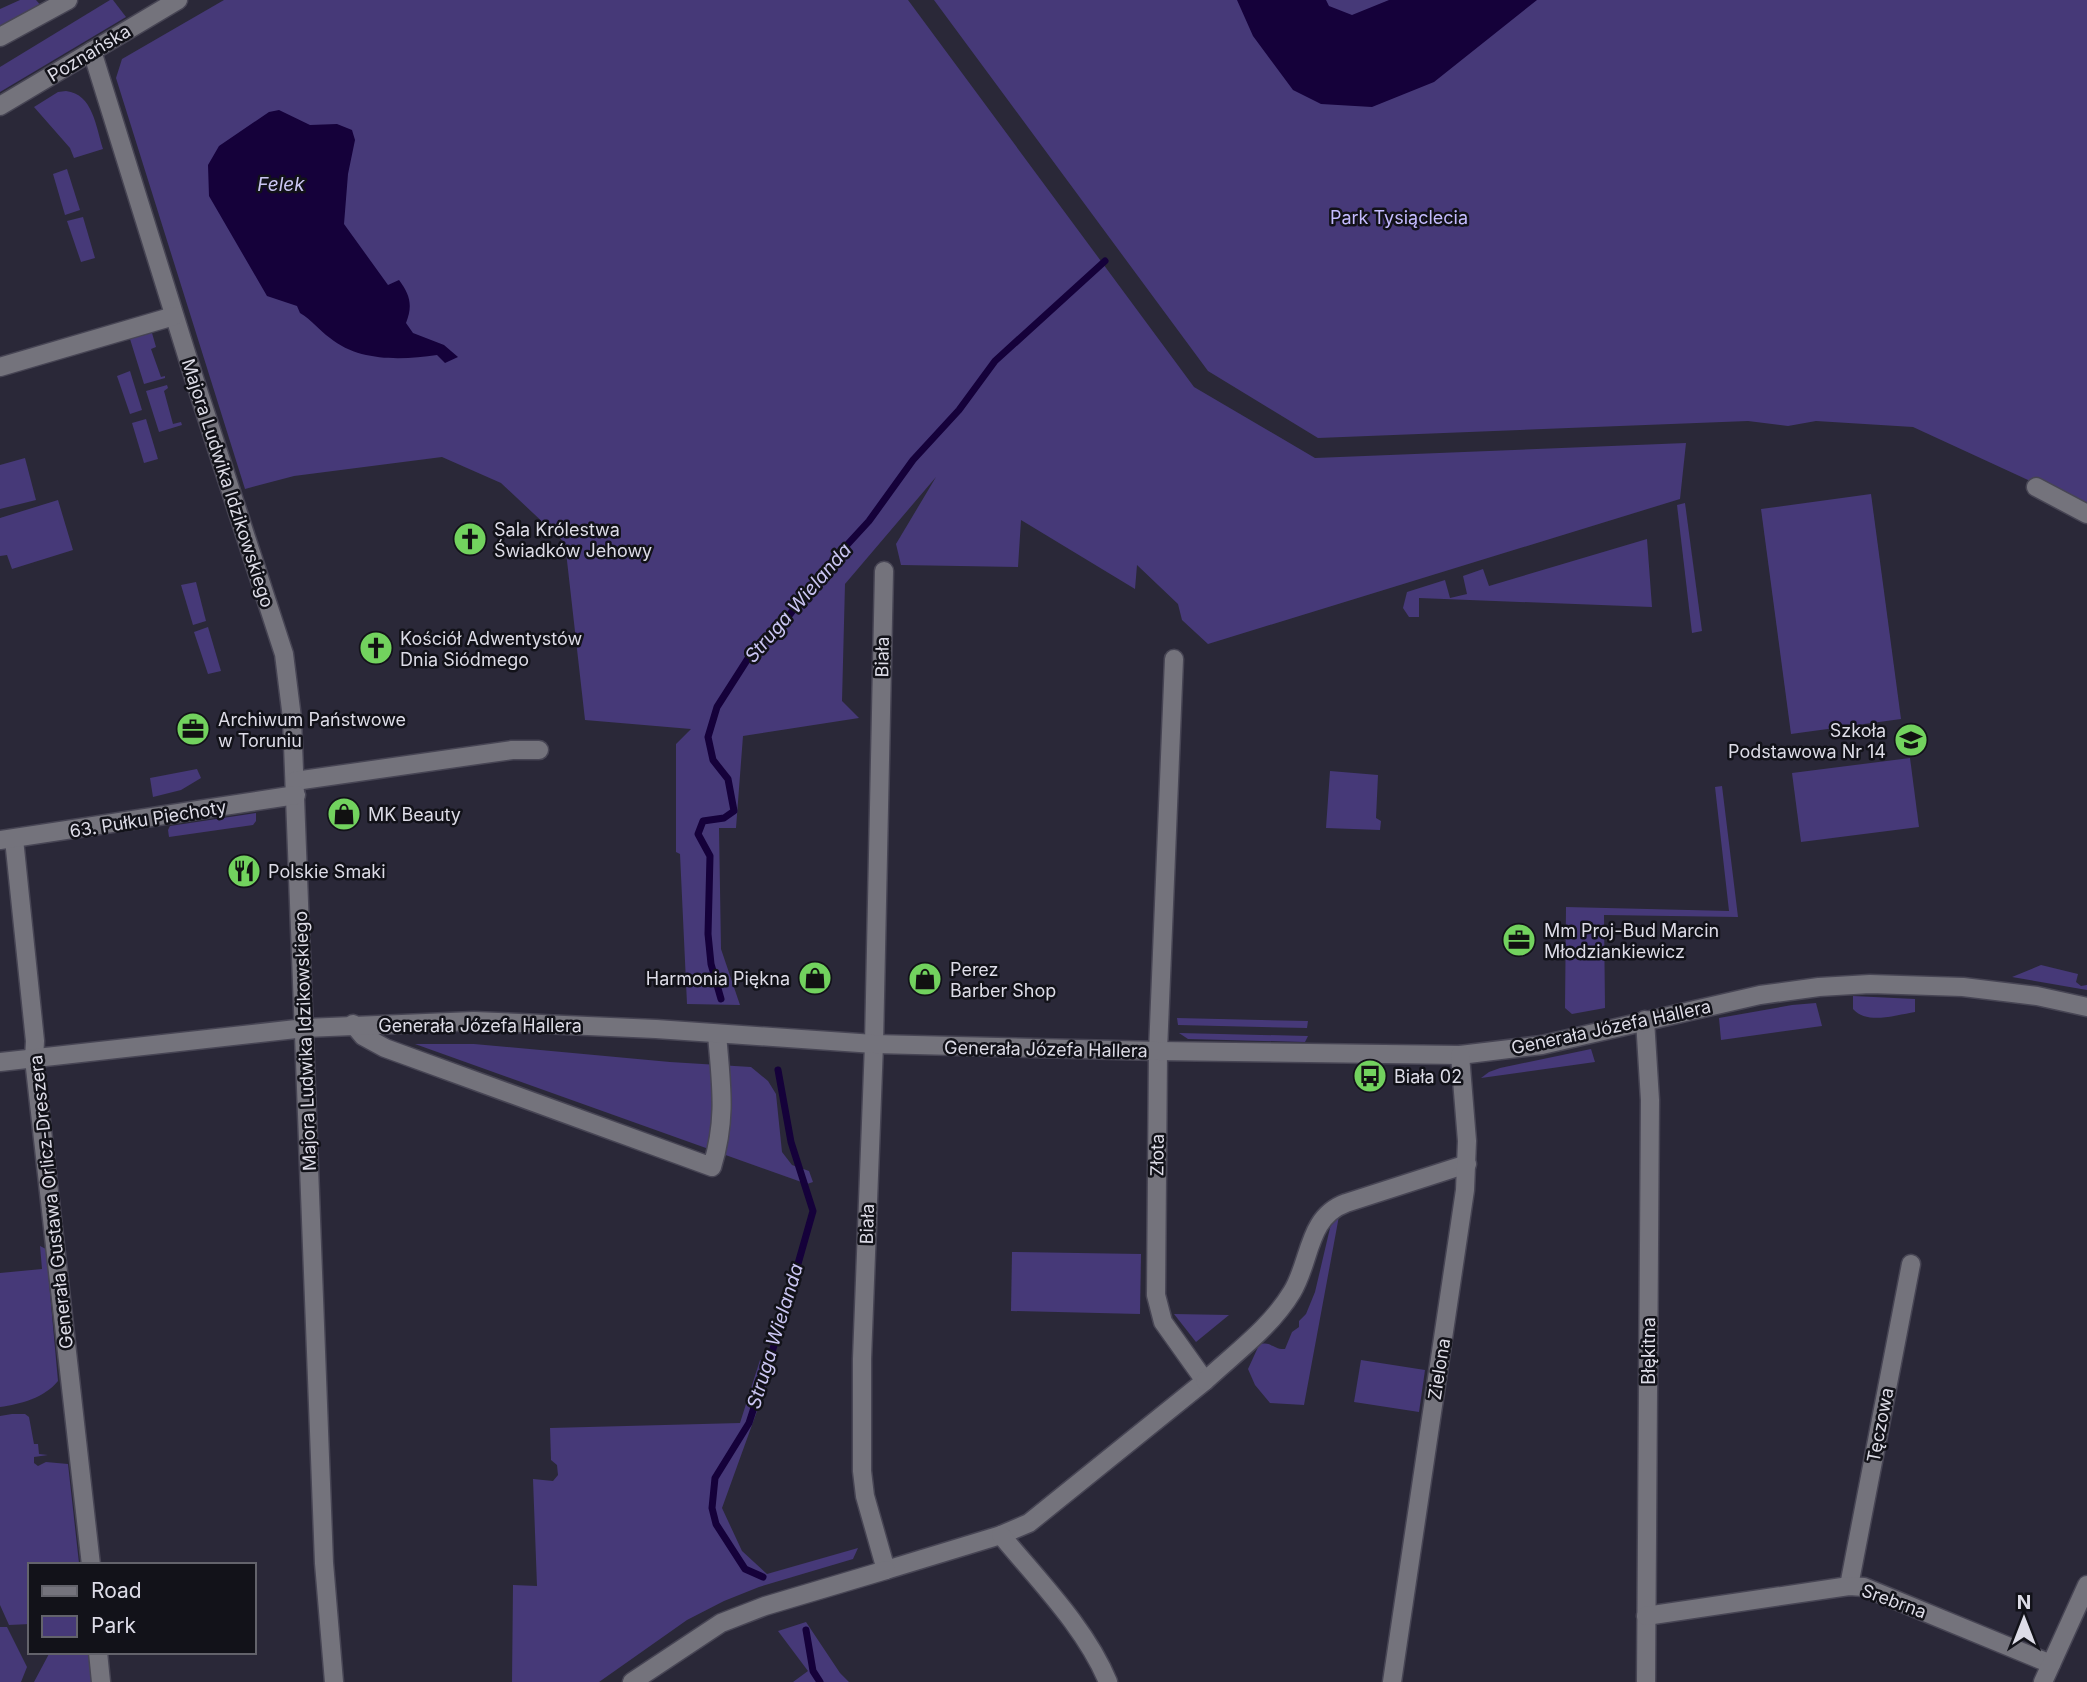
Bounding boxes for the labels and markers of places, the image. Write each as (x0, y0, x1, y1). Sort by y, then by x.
place label: Sala Królestwa Świadków Jehowy (494, 519, 652, 561)
church icon: Sala Królestwa Świadków Jehowy (451, 520, 489, 558)
place label: Kościół Adwentystów Dnia Siódmego (400, 628, 583, 670)
church icon: Kościół Adwentystów Dnia Siódmego (357, 629, 395, 667)
place label: Archiwum Państwowe w Toruniu (218, 709, 406, 751)
office icon: Archiwum Państwowe w Toruniu (174, 710, 212, 748)
place label: Szkoła Podstawowa Nr 14 (1728, 720, 1886, 762)
school or university icon: Szkoła Podstawowa Nr 14 (1892, 721, 1930, 759)
shop icon: MK Beauty (325, 795, 363, 833)
place label: MK Beauty (368, 804, 461, 825)
restaurant icon: Polskie Smaki (225, 852, 263, 890)
place label: Polskie Smaki (268, 861, 386, 882)
place label: Mm Proj-Bud Marcin Młodziankiewicz (1544, 920, 1719, 962)
office icon: Mm Proj-Bud Marcin Młodziankiewicz (1500, 921, 1538, 959)
shop icon: Harmonia Piękna (796, 959, 834, 997)
place label: Perez Barber Shop (950, 959, 1056, 1001)
shop icon: Perez Barber Shop (906, 960, 944, 998)
place label: Harmonia Piękna (646, 968, 790, 989)
bus stop icon: Biała 02 (1351, 1057, 1389, 1095)
place label: Biała 02 (1394, 1066, 1462, 1087)

